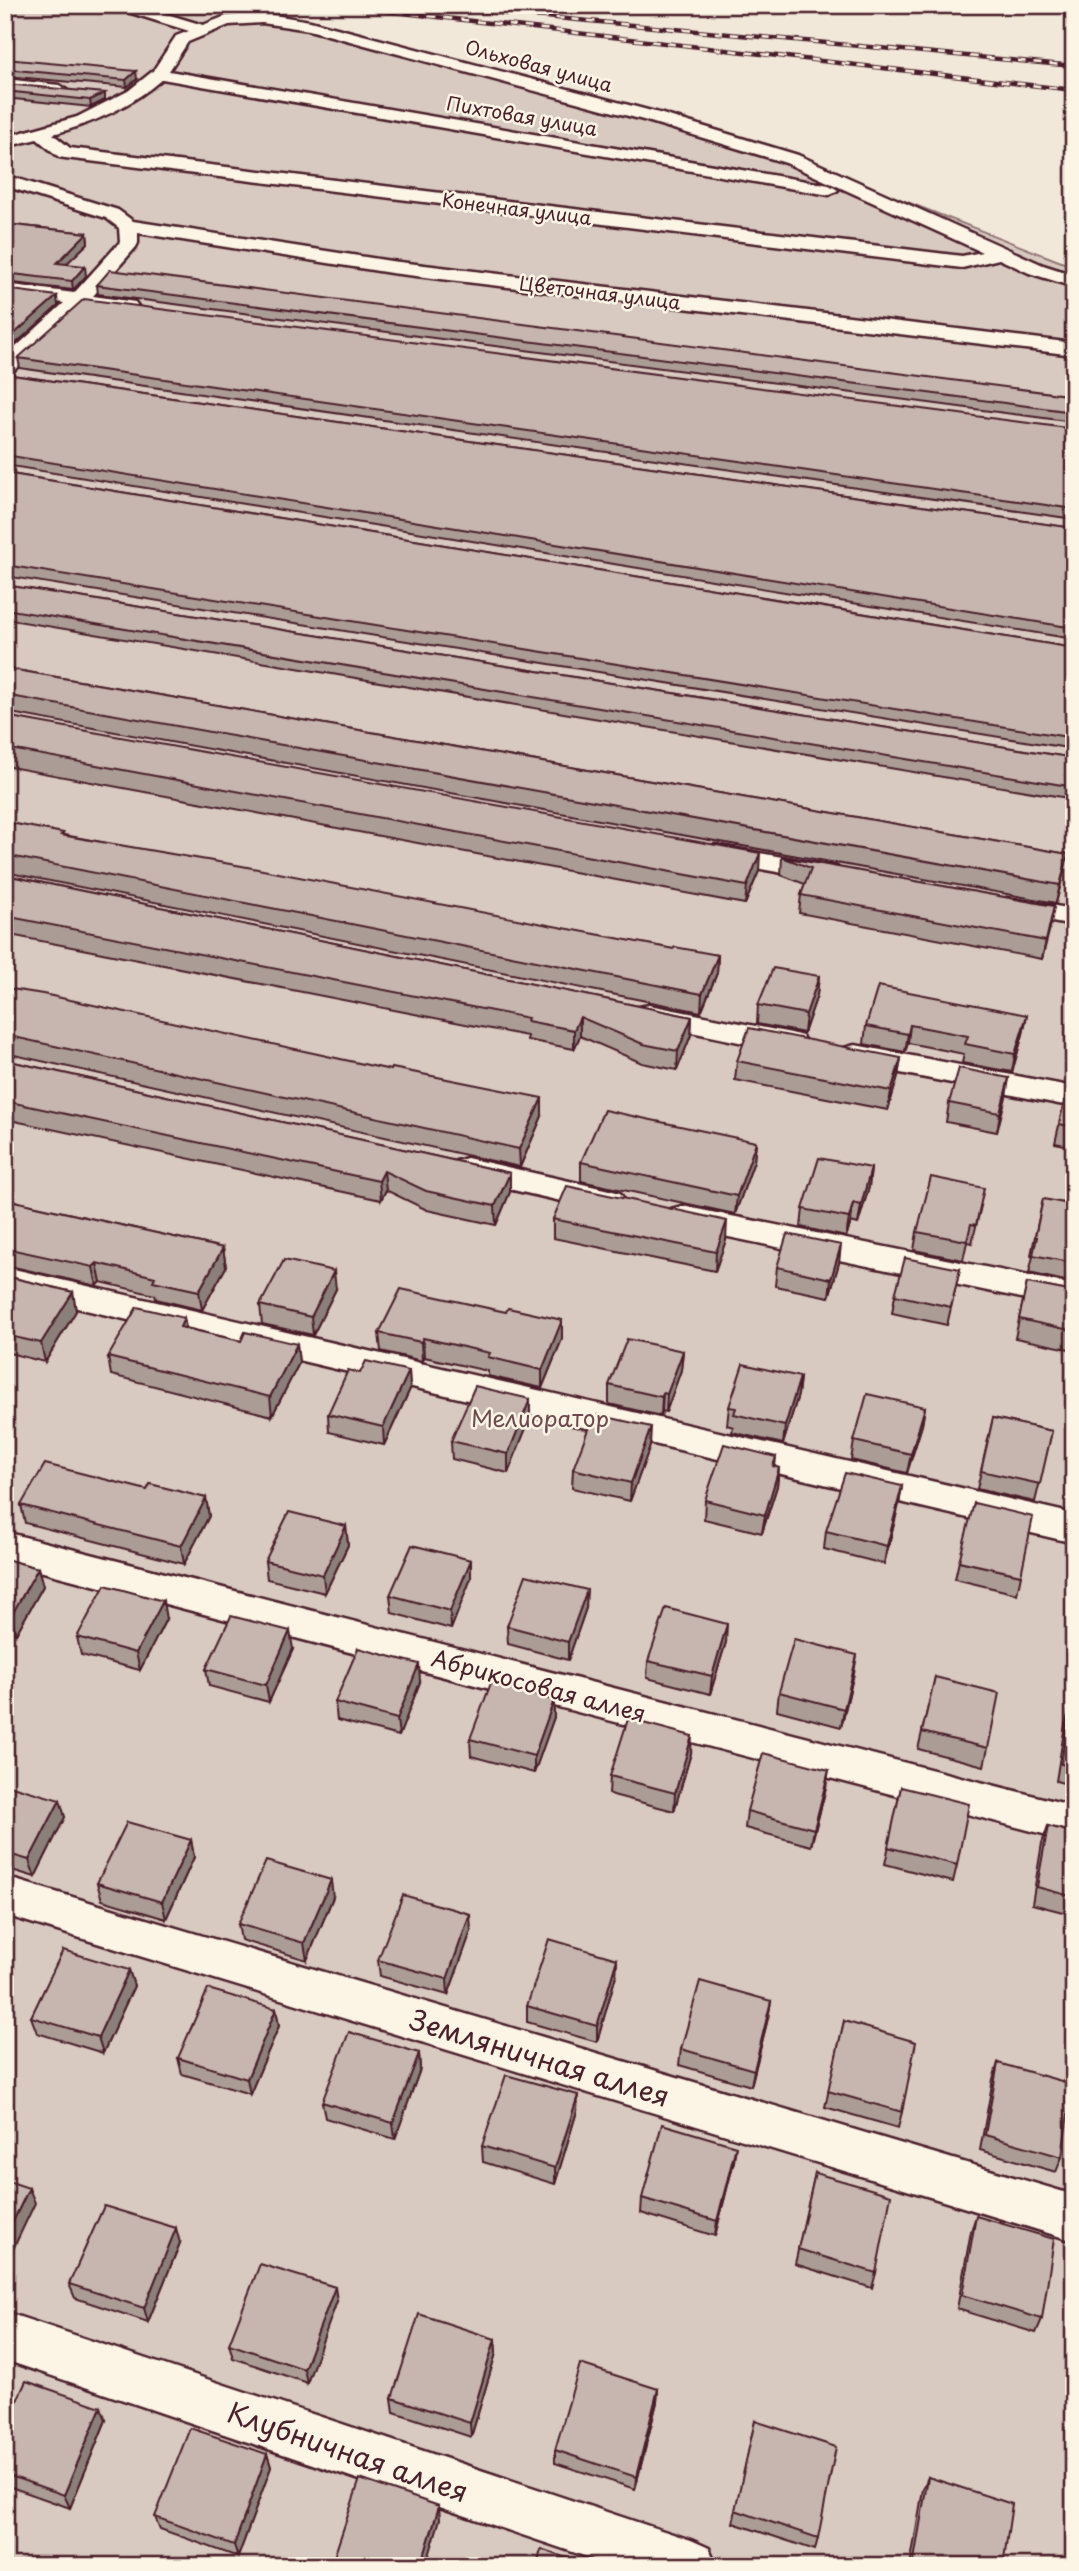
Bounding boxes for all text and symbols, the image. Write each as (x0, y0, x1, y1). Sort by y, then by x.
street label: Ольховая улица (462, 32, 616, 98)
street label: Пихтовая улица (444, 88, 600, 142)
street label: Конечная улица (441, 185, 593, 231)
street label: Цветочная улица (518, 268, 682, 316)
park label: Мелиоратор (471, 1400, 609, 1435)
street label: Абрикосовая аллея (428, 1640, 650, 1730)
street label: Земляничная аллея (405, 1997, 675, 2117)
street label: Клубничная аллея (222, 2390, 474, 2512)

